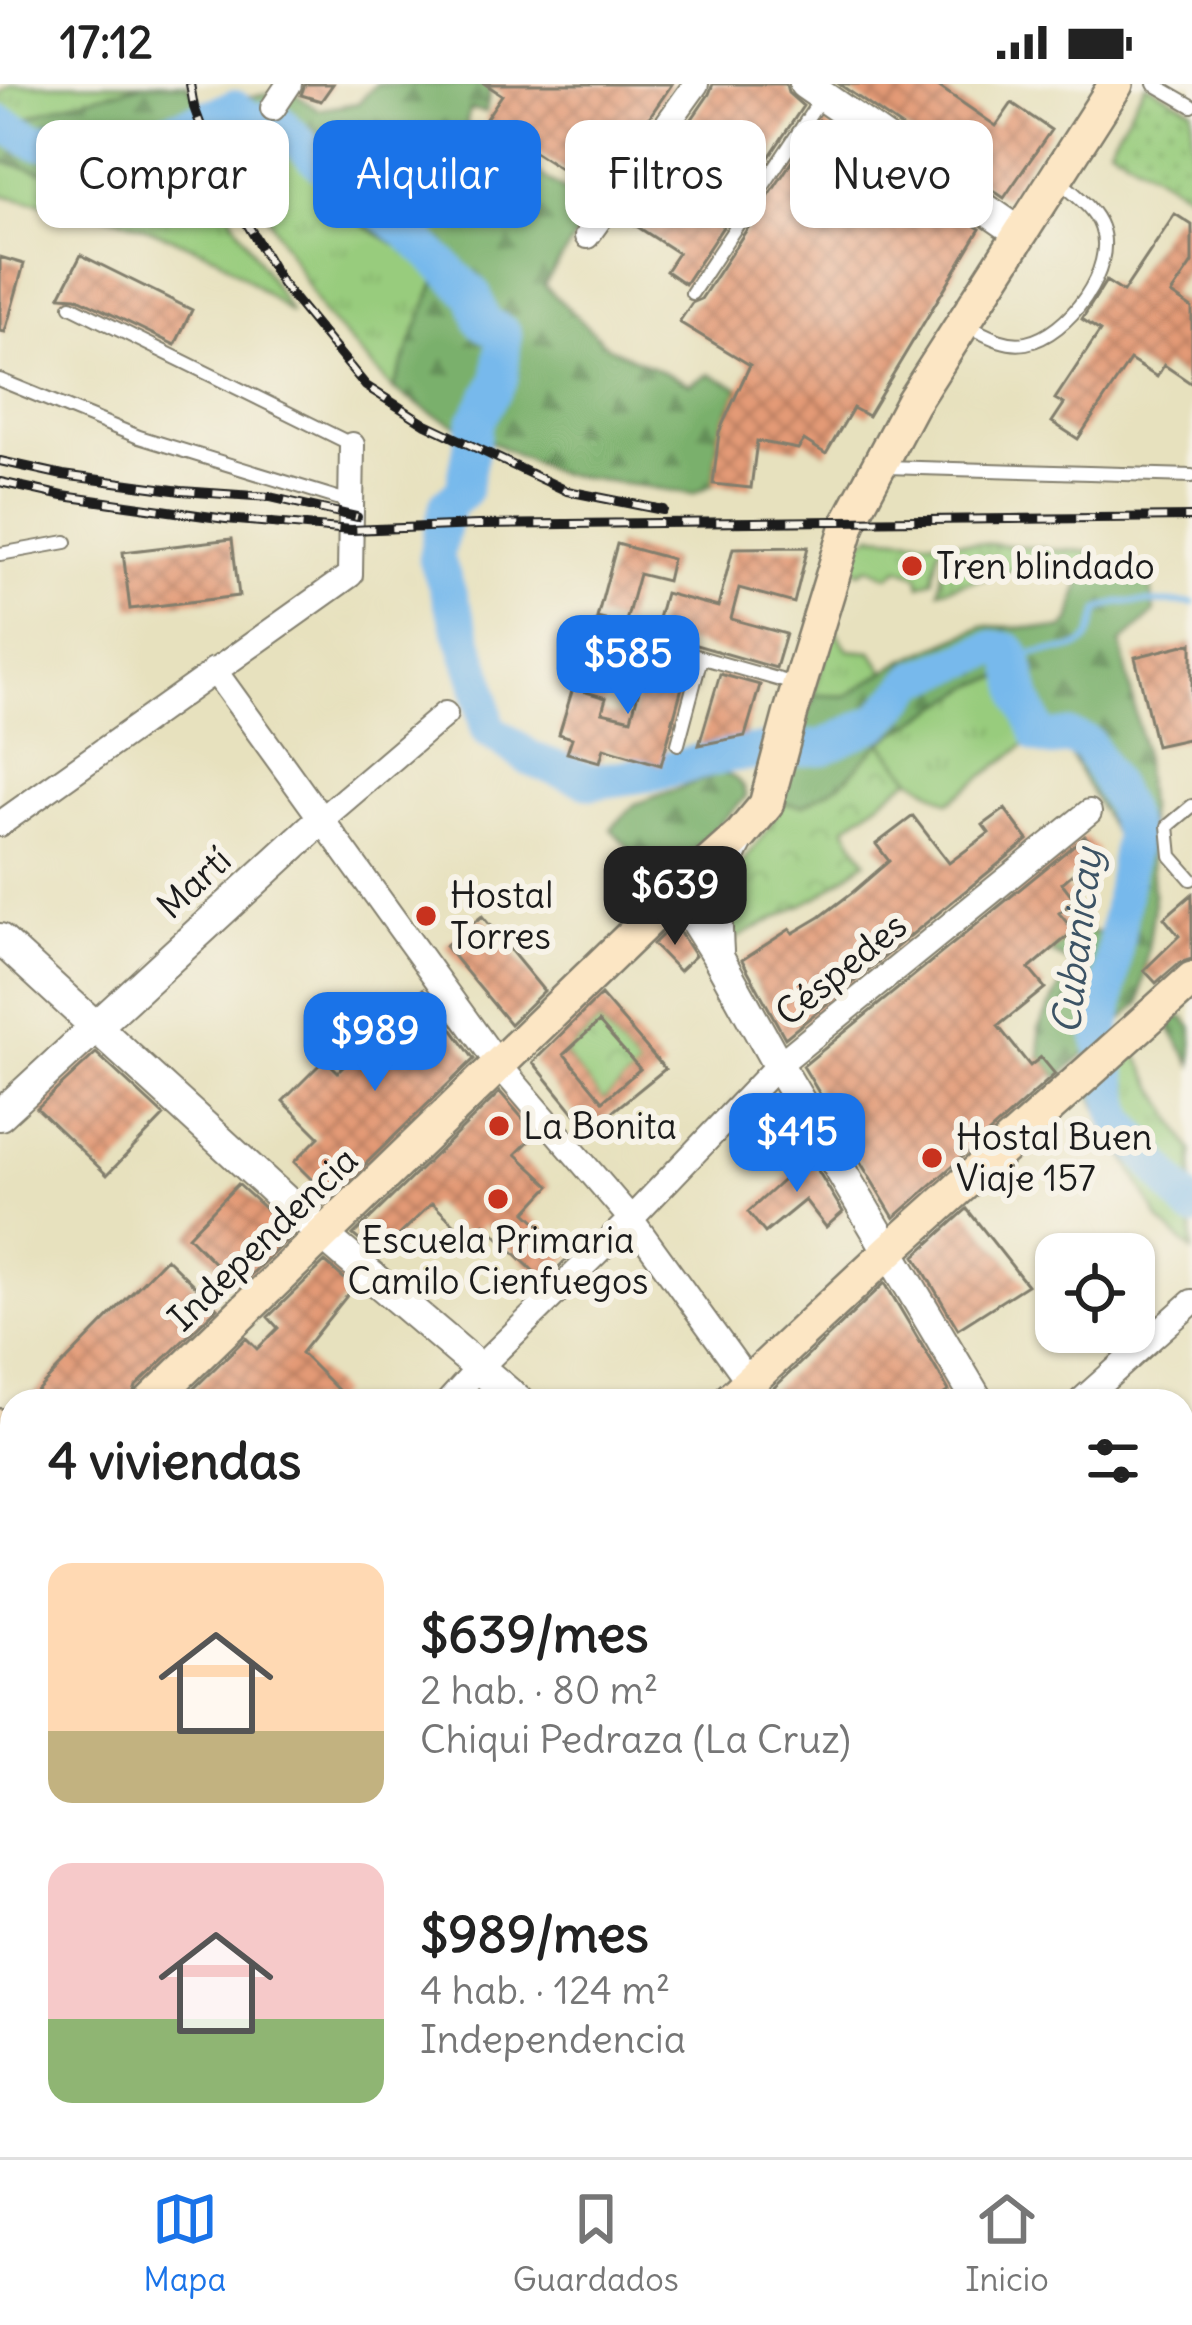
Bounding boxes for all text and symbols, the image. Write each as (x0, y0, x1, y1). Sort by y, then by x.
text: 17:12 (60, 14, 153, 70)
chip: Comprar (36, 120, 289, 228)
chip: Alquilar (313, 120, 541, 228)
chip: Filtros (565, 120, 766, 228)
chip: Nuevo (790, 120, 993, 228)
place label: Tren blindado (936, 544, 1155, 589)
marker: Tren blindado (899, 553, 925, 579)
pin: $585 (557, 615, 699, 717)
text: $585 (584, 629, 672, 678)
street label: Martí (148, 838, 240, 928)
water label: Cubanicay (1041, 843, 1113, 1037)
pin: $639 (604, 846, 746, 948)
text: $639 (631, 860, 719, 909)
place label: Hostal Torres (450, 873, 553, 959)
marker: Hostal Torres (413, 903, 439, 929)
street label: Céspedes (767, 903, 915, 1035)
pin: $989 (304, 992, 446, 1094)
text: $989 (331, 1006, 419, 1055)
pin: $415 (726, 1093, 868, 1195)
place label: La Bonita (523, 1104, 677, 1149)
text: $415 (756, 1107, 838, 1156)
marker: La Bonita (486, 1113, 512, 1139)
place label: Hostal Buen Viaje 157 (956, 1115, 1152, 1201)
street label: Independencia (159, 1137, 367, 1341)
marker: Hostal Buen Viaje 157 (919, 1145, 945, 1171)
marker: Escuela Primaria Camilo Cienfuegos (485, 1186, 511, 1212)
place label: Escuela Primaria Camilo Cienfuegos (348, 1218, 649, 1304)
map controls (1035, 1233, 1155, 1353)
button: locate (1035, 1233, 1155, 1353)
icon: filters (1080, 1428, 1146, 1494)
text: 4 viviendas (48, 1429, 301, 1493)
text: $639/mes (420, 1602, 648, 1666)
icon: home (144, 1611, 288, 1755)
text: 2 hab. · 80 m² (420, 1666, 658, 1715)
text: Chiqui Pedraza (La Cruz) (420, 1715, 851, 1764)
text: $989/mes (420, 1902, 649, 1966)
icon: home (144, 1911, 288, 2055)
text: 4 hab. · 124 m² (420, 1966, 670, 2015)
text: Independencia (420, 2015, 686, 2064)
tab: Mapa (143, 2186, 226, 2300)
tab: Guardados (513, 2186, 679, 2300)
tab: Inicio (965, 2186, 1049, 2300)

